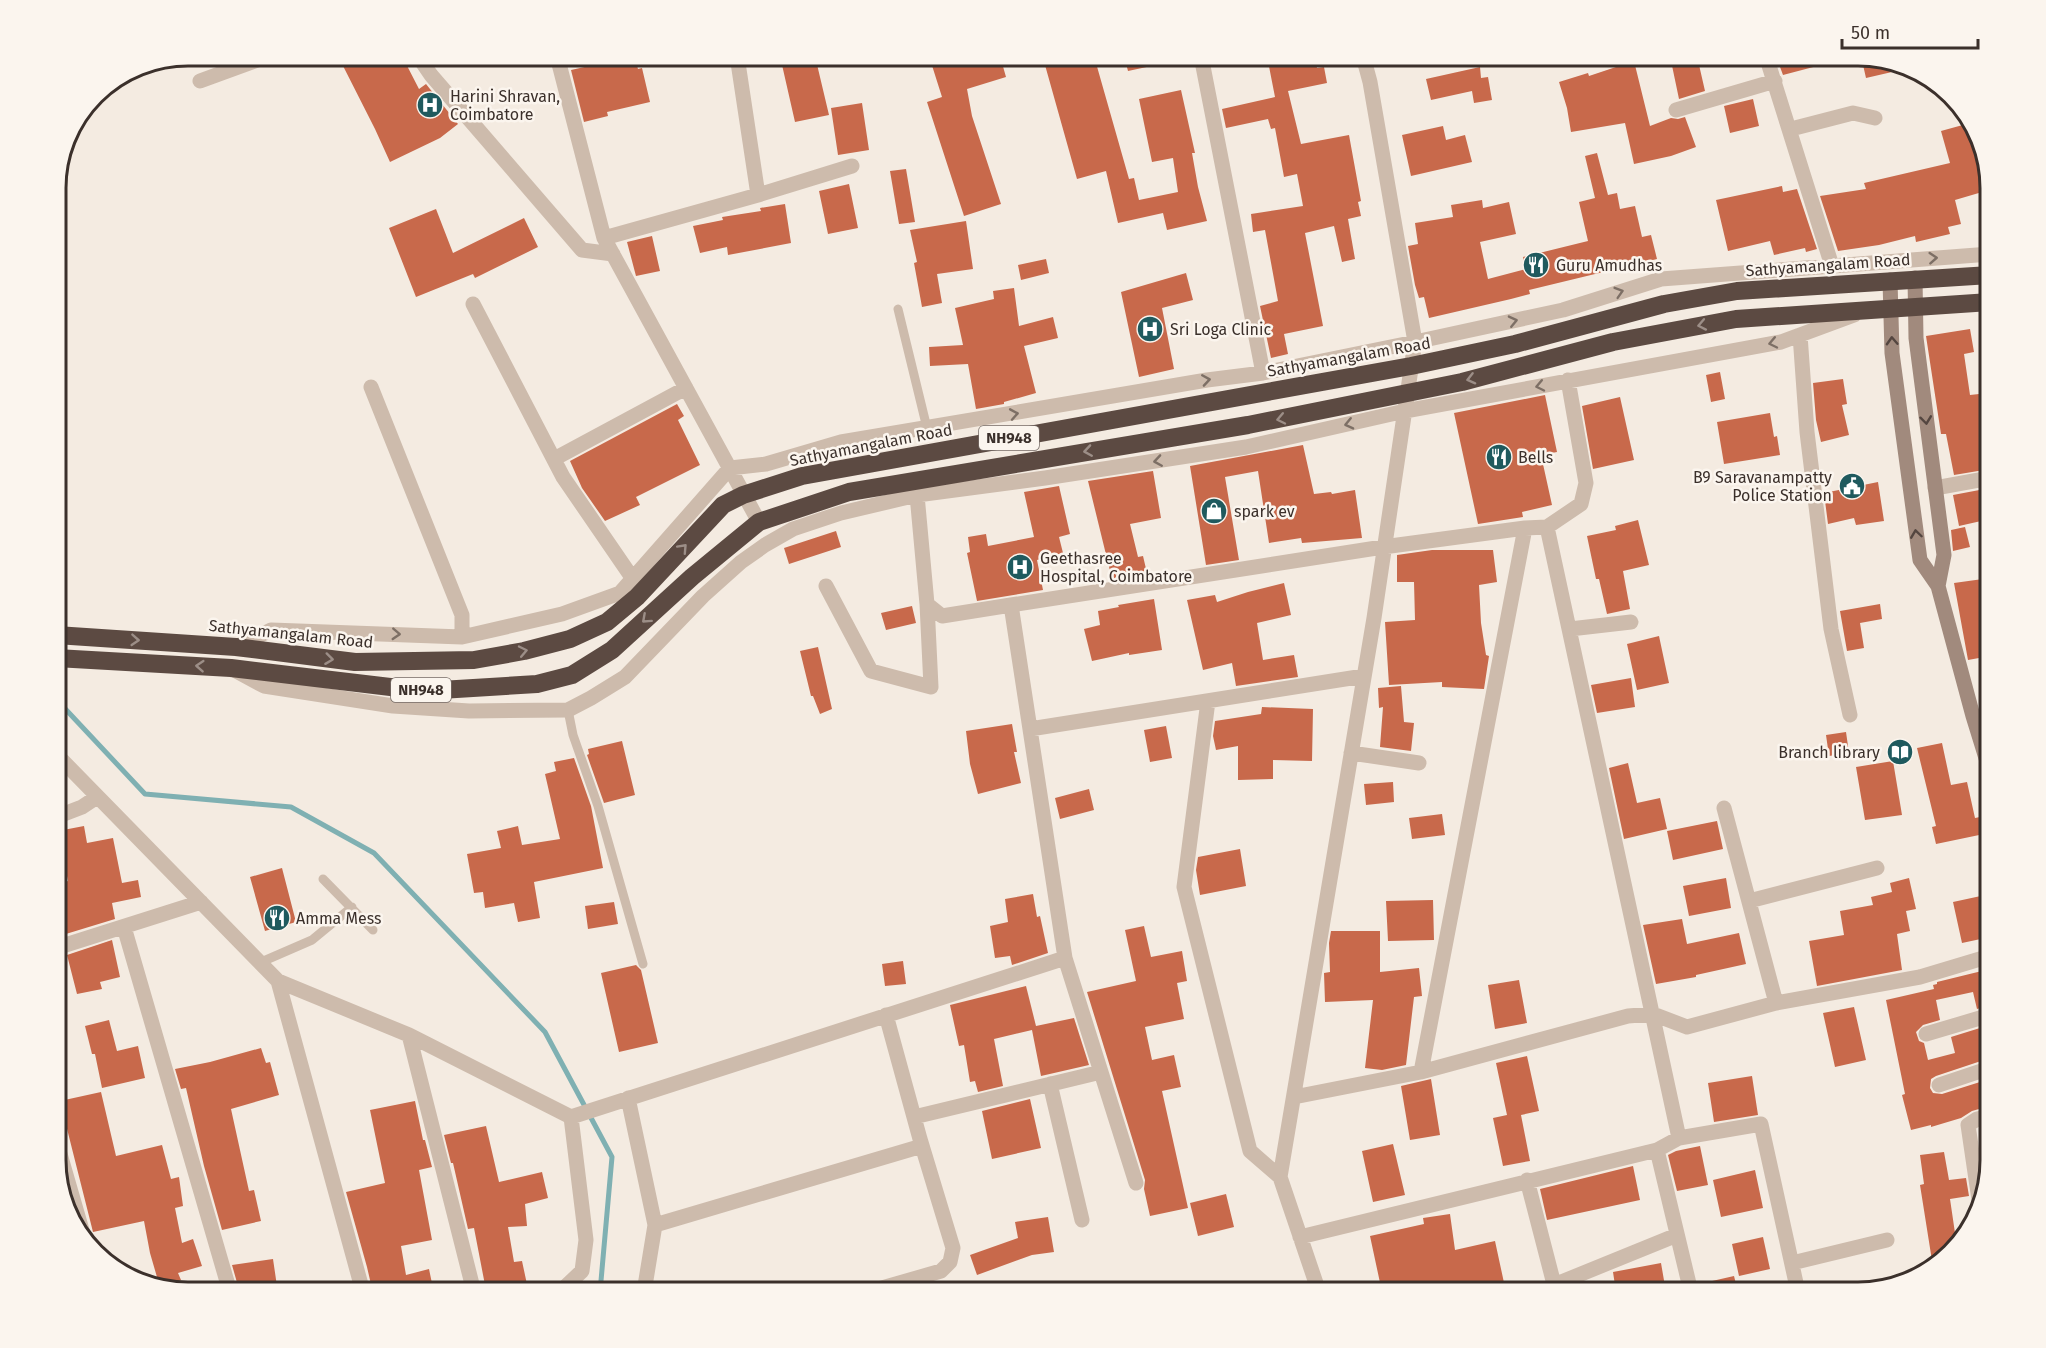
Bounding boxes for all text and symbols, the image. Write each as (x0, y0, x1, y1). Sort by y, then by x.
scale bar (1842, 12, 1978, 50)
text: 50 m (1851, 22, 1890, 44)
place label: Harini Shravan, Coimbatore (450, 87, 560, 124)
hospital icon: Harini Shravan, Coimbatore (415, 90, 445, 120)
restaurant icon: Guru Amudhas (1521, 250, 1551, 280)
street label: Sathyamangalam Road (1745, 250, 1911, 280)
one-way arrow (1928, 252, 1937, 265)
place label: Guru Amudhas (1556, 256, 1662, 275)
one-way arrow (1613, 287, 1624, 299)
hospital icon: Sri Loga Clinic (1135, 314, 1165, 344)
one-way arrow (1508, 315, 1518, 328)
one-way arrow (1697, 318, 1707, 331)
place label: Sri Loga Clinic (1170, 320, 1271, 339)
street label: Sathyamangalam Road (1266, 333, 1432, 381)
one-way arrow (1769, 336, 1779, 349)
one-way arrow (1885, 336, 1898, 345)
one-way arrow (1467, 372, 1477, 384)
one-way arrow (1202, 375, 1211, 387)
one-way arrow (1536, 379, 1546, 392)
one-way arrow (1009, 408, 1019, 421)
one-way arrow (1276, 412, 1286, 425)
one-way arrow (1344, 416, 1354, 429)
one-way arrow (1920, 416, 1932, 425)
street label: Sathyamangalam Road (788, 420, 954, 470)
road number: NH948 (979, 426, 1039, 450)
restaurant icon: Bells (1484, 442, 1514, 472)
one-way arrow (1084, 445, 1093, 457)
place label: Bells (1518, 448, 1553, 467)
one-way arrow (1153, 454, 1162, 466)
place label: B9 Saravanampatty Police Station (1693, 468, 1832, 505)
public building icon: B9 Saravanampatty Police Station (1837, 471, 1867, 501)
shop icon: spark ev (1199, 496, 1229, 526)
place label: spark ev (1234, 502, 1295, 521)
one-way arrow (1911, 529, 1923, 539)
one-way arrow (675, 544, 686, 555)
place label: Geethasree Hospital, Coimbatore (1040, 549, 1192, 586)
hospital icon: Geethasree Hospital, Coimbatore (1005, 552, 1035, 582)
one-way arrow (643, 612, 653, 623)
street label: Sathyamangalam Road (208, 616, 374, 652)
one-way arrow (391, 628, 400, 641)
one-way arrow (131, 633, 140, 646)
one-way arrow (518, 645, 528, 658)
one-way arrow (325, 652, 334, 665)
one-way arrow (196, 660, 205, 673)
road number: NH948 (391, 678, 451, 702)
library icon: Branch library (1885, 737, 1915, 767)
place label: Branch library (1778, 743, 1880, 762)
restaurant icon: Amma Mess (262, 903, 292, 933)
place label: Amma Mess (296, 909, 382, 928)

